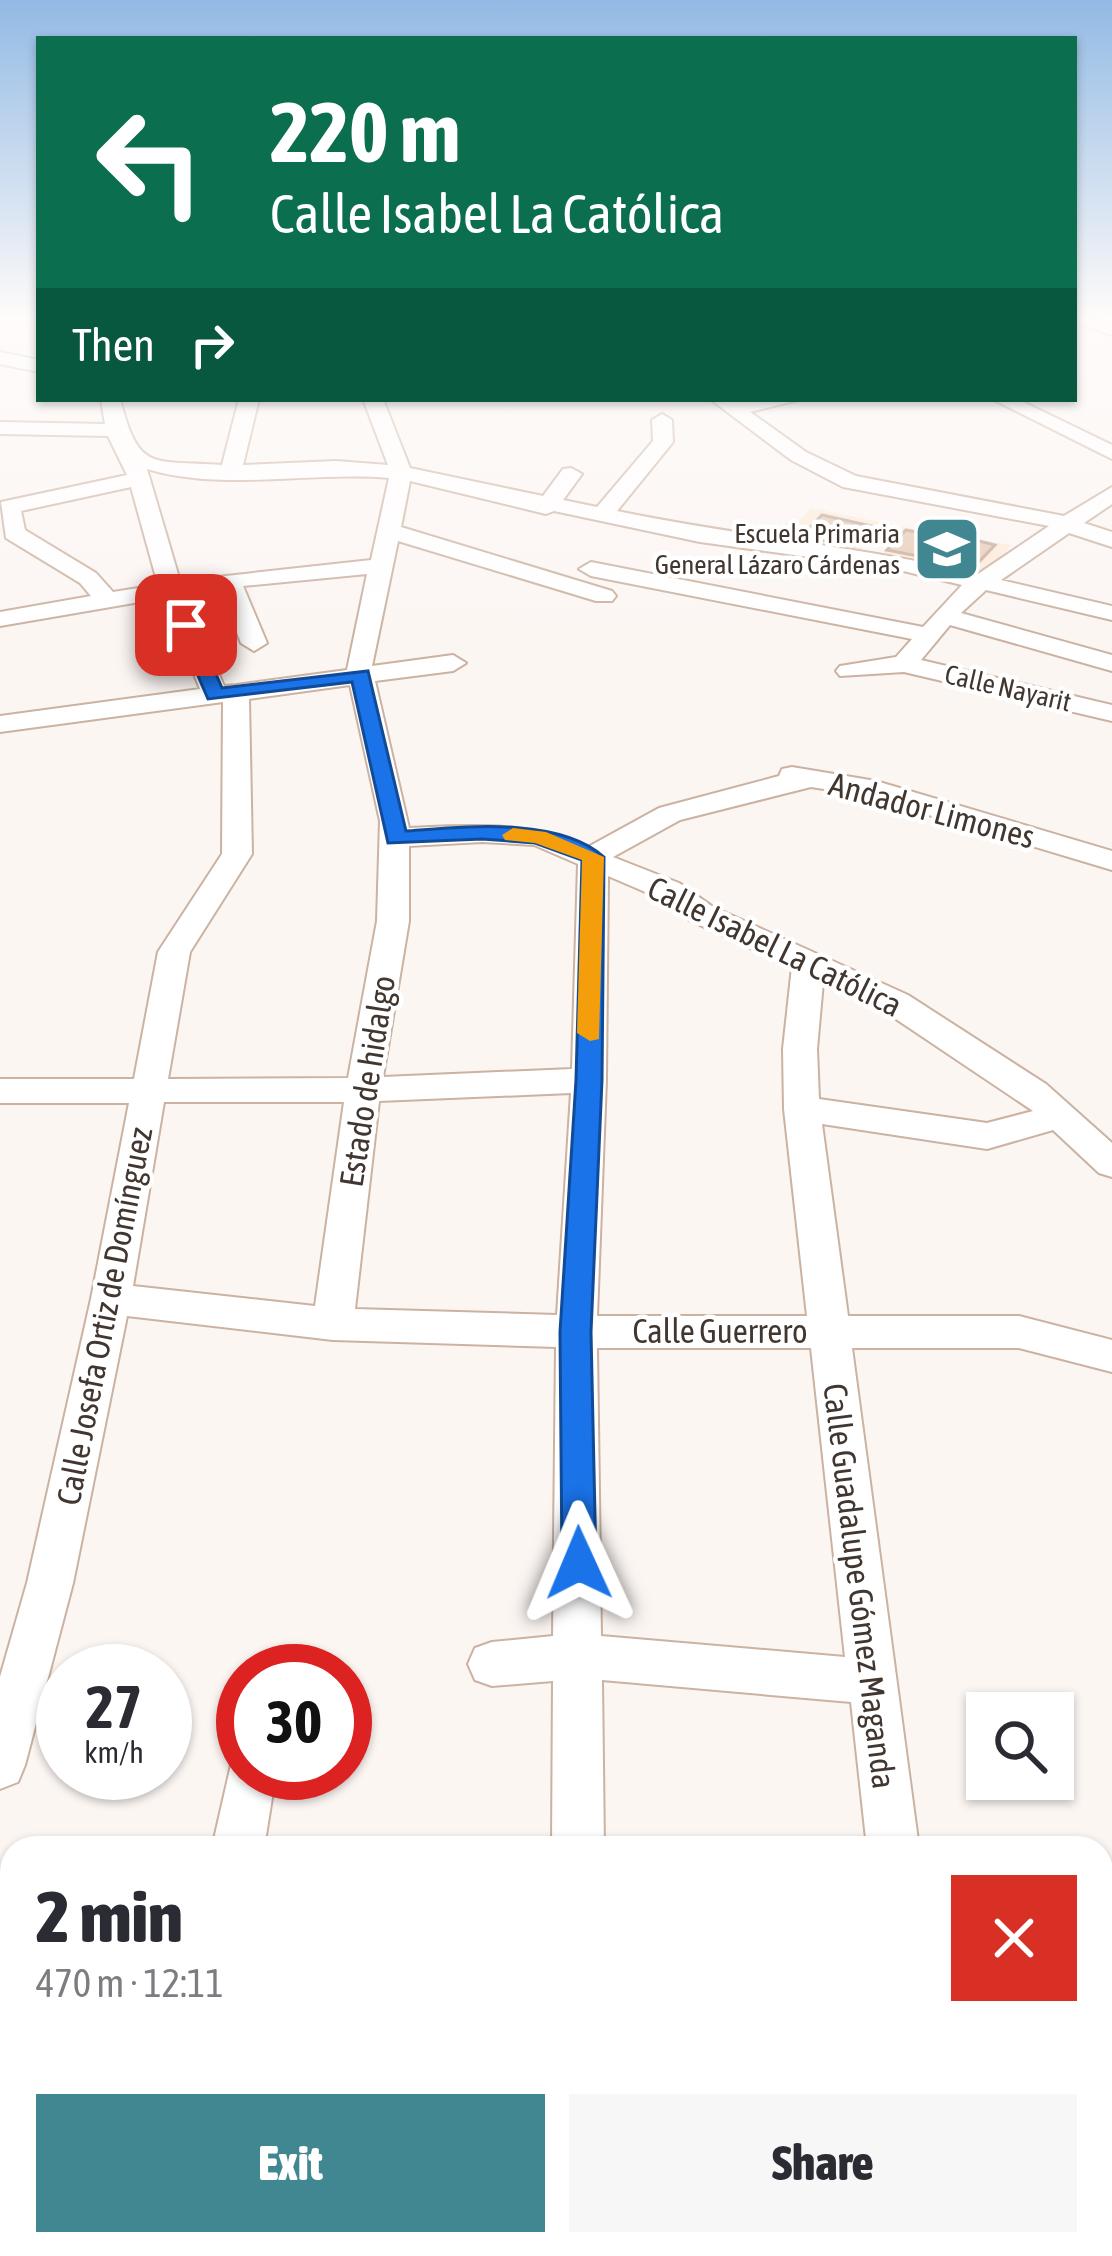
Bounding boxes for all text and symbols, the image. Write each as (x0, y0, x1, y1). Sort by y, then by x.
icon: left (72, 84, 228, 240)
text: 220 m (270, 84, 460, 180)
text: Calle Isabel La Católica (270, 183, 724, 244)
icon: right (179, 312, 245, 378)
text: Then (72, 319, 155, 371)
school or university icon: Escuela Primaria General Lázaro Cárdenas (912, 514, 982, 584)
place label: Escuela Primaria General Lázaro Cárdenas (655, 518, 900, 580)
pin (135, 574, 237, 676)
icon: arrive (153, 592, 219, 658)
street label: Calle Nayarit (942, 658, 1074, 718)
street label: Andador Limones (825, 764, 1039, 856)
street label: Calle Isabel La Católica (642, 868, 908, 1024)
street label: Estado de hidalgo (332, 973, 402, 1189)
street label: Calle Josefa Ortiz de Domínguez (49, 1124, 159, 1508)
street label: Calle Guerrero (633, 1312, 807, 1350)
street label: Calle Guadalupe Gómez Maganda (816, 1381, 904, 1791)
position arrow (516, 1500, 642, 1626)
speed limit sign: 30 (216, 1644, 372, 1800)
text: 27 (86, 1672, 142, 1741)
map controls (966, 1692, 1074, 1800)
button: search (966, 1692, 1074, 1800)
text: km/h (84, 1735, 144, 1769)
text: 2 min (36, 1875, 183, 1957)
button: close (951, 1875, 1077, 2001)
text: 470 m · 12:11 (36, 1961, 224, 2005)
button: Exit (36, 2094, 545, 2232)
button: Share (569, 2094, 1077, 2232)

